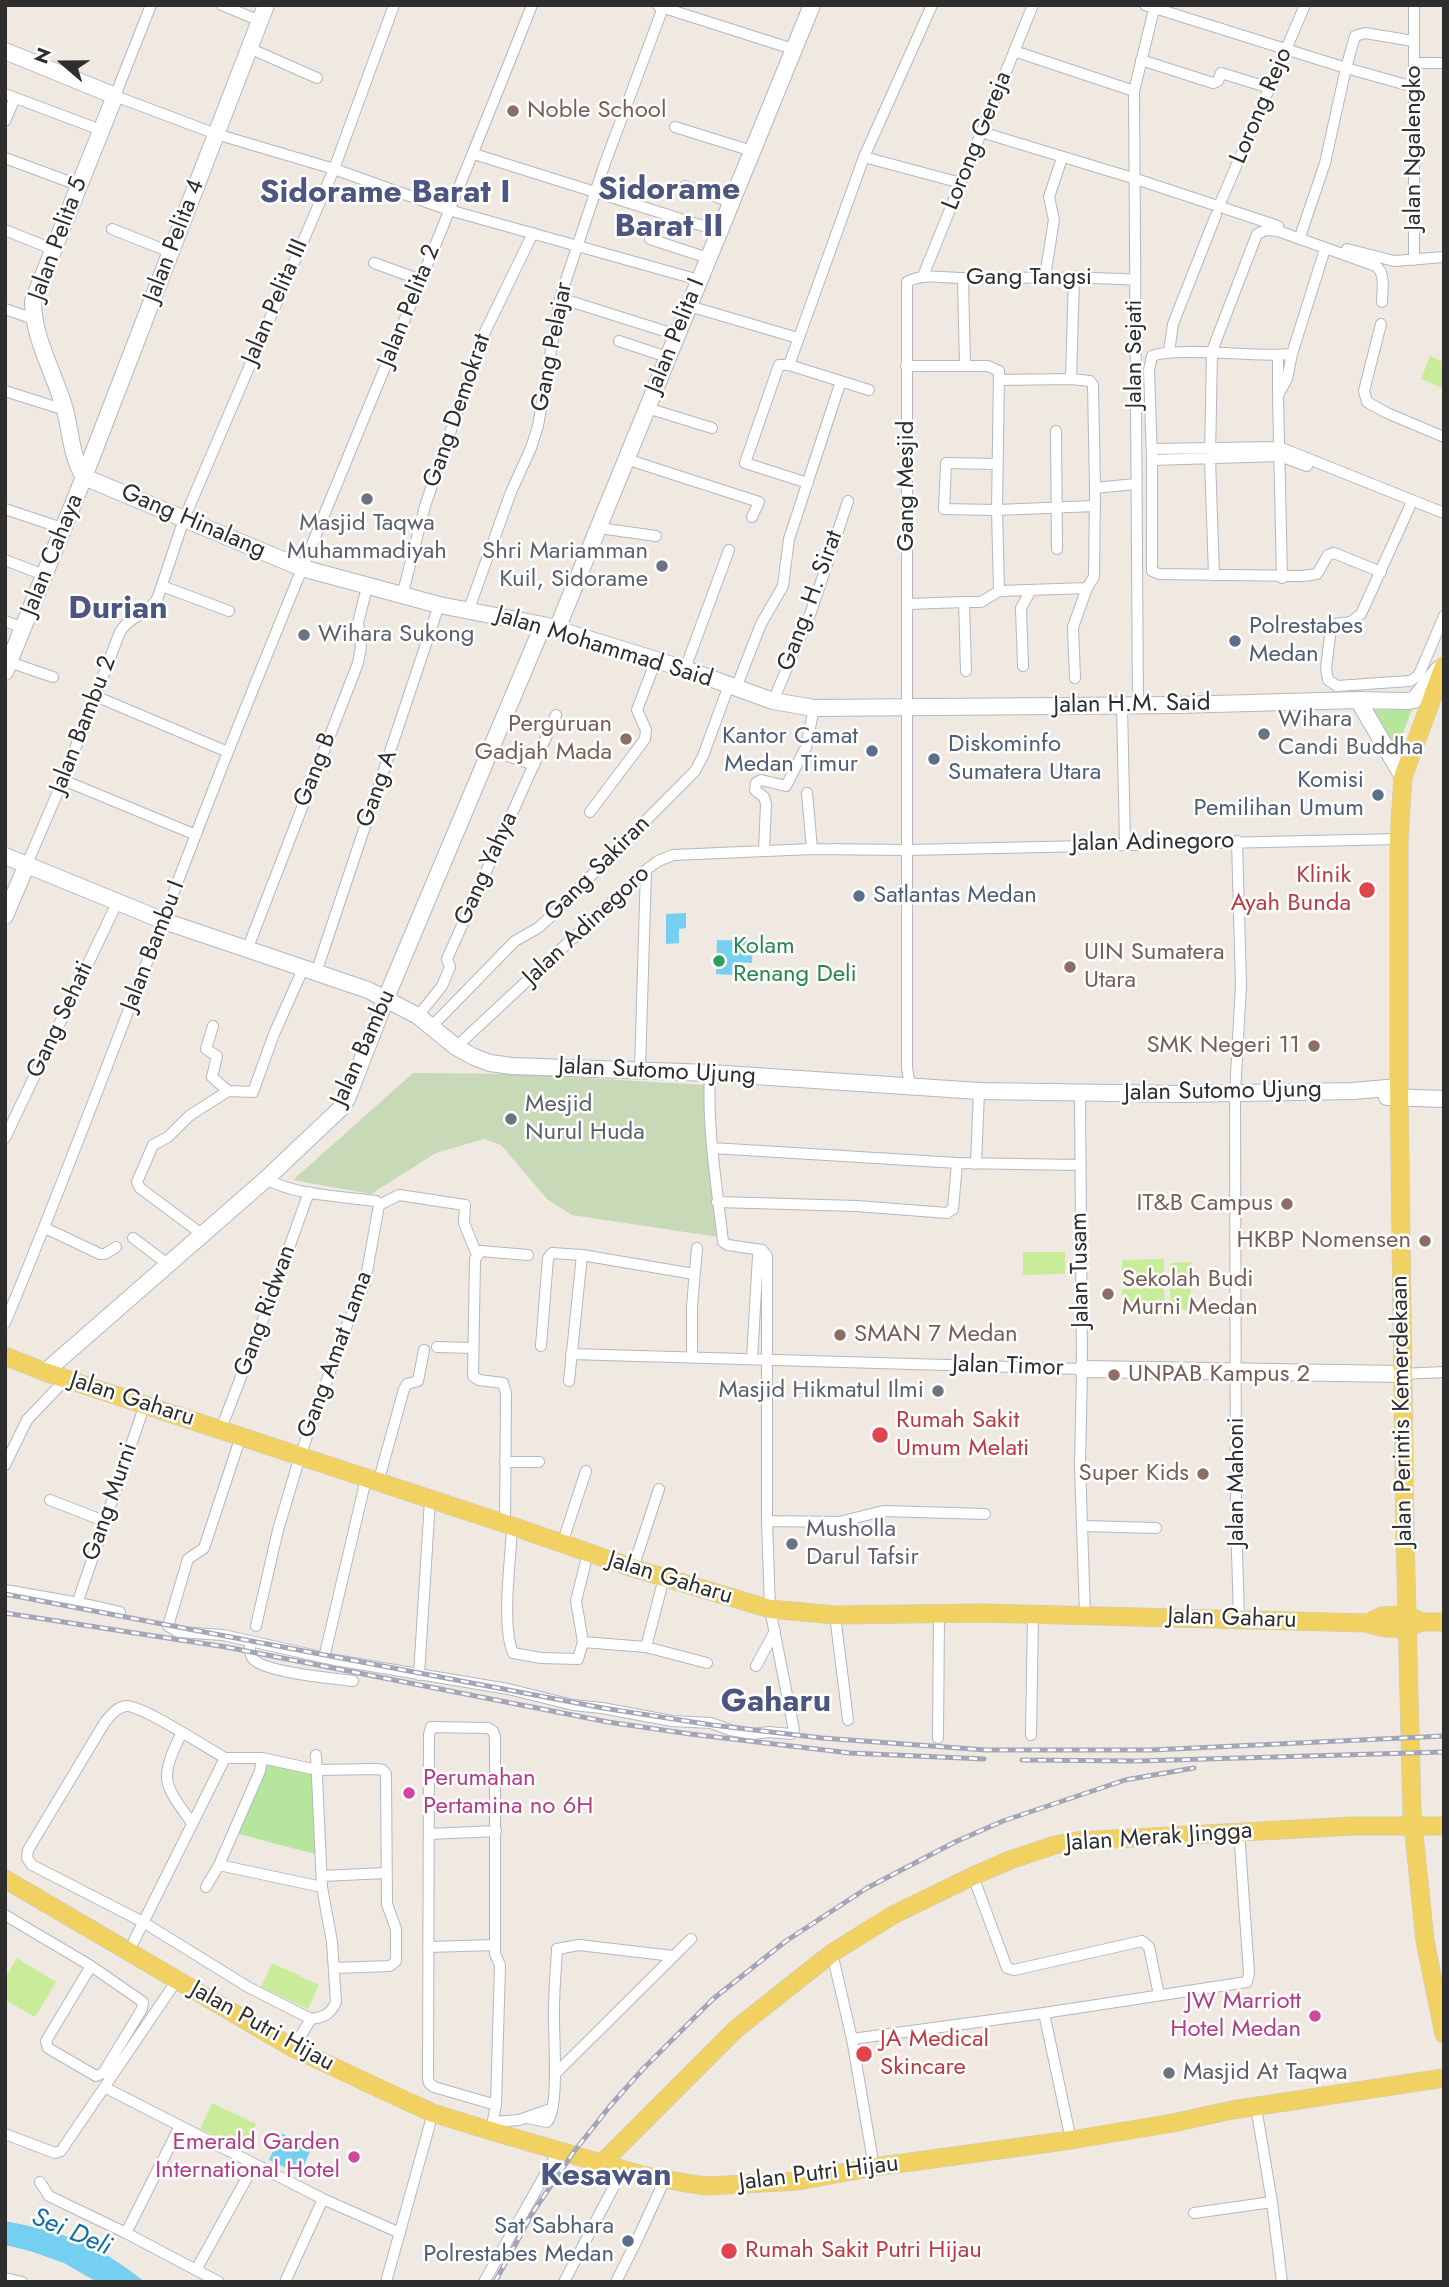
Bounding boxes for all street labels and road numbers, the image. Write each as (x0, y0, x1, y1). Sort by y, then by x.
street label: Lorong Rejo (1225, 44, 1299, 168)
street label: Jalan Ngalengko (1400, 65, 1428, 231)
street label: Lorong Gereja (937, 67, 1019, 215)
street label: Jalan Pelita 5 (23, 174, 95, 304)
street label: Jalan Pelita 4 (138, 176, 212, 306)
street label: Jalan Pelita III (237, 235, 315, 369)
street label: Jalan Pelita 2 (373, 241, 447, 371)
street label: Gang Tangsi (966, 264, 1092, 292)
street label: Jalan Pelita I (640, 274, 712, 398)
street label: Gang Pelajar (526, 280, 580, 414)
street label: Jalan Sejati (1121, 299, 1149, 409)
street label: Gang Demokrat (418, 331, 498, 491)
street label: Gang Mesjid (893, 420, 921, 552)
street label: Gang Hinalang (116, 479, 270, 565)
street label: Jalan Cahaya (16, 490, 90, 620)
street label: Gang. H. Sirat (772, 527, 850, 675)
street label: Jalan Mohammad Said (492, 601, 716, 695)
street label: Jalan Bambu 2 (45, 652, 123, 798)
street label: Jalan H.M. Said (1053, 689, 1211, 721)
street label: Gang B (289, 729, 343, 811)
street label: Gang A (351, 747, 405, 831)
street label: Gang Yahya (449, 808, 525, 930)
street label: Gang Sakiran (539, 810, 657, 928)
street label: Jalan Adinegoro (1071, 827, 1235, 859)
street label: Jalan Adinegoro (518, 860, 656, 992)
street label: Jalan Bambu I (116, 877, 192, 1015)
street label: Gang Sehati (21, 957, 101, 1083)
street label: Jalan Bambu (326, 985, 402, 1111)
street label: Jalan Sutomo Ujung (558, 1052, 756, 1092)
street label: Jalan Sutomo Ujung (1124, 1076, 1322, 1108)
street label: Jalan Tusam (1066, 1212, 1096, 1328)
street label: Gang Ridwan (229, 1241, 303, 1381)
street label: Gang Amat Lama (292, 1268, 380, 1442)
street label: Jalan Perintis Kemerdekaan (1386, 1275, 1420, 1547)
street label: Jalan Timor (952, 1351, 1064, 1383)
street label: Jalan Gaharu (66, 1366, 198, 1434)
street label: Jalan Mahoni (1223, 1417, 1251, 1547)
street label: Gang Murni (77, 1439, 145, 1565)
street label: Jalan Gaharu (604, 1546, 736, 1612)
street label: Jalan Gaharu (1167, 1602, 1297, 1636)
street label: Jalan Merak Jingga (1065, 1817, 1253, 1859)
street label: Jalan Putri Hijau (185, 1976, 339, 2078)
street label: Jalan Putri Hijau (738, 2150, 900, 2198)

